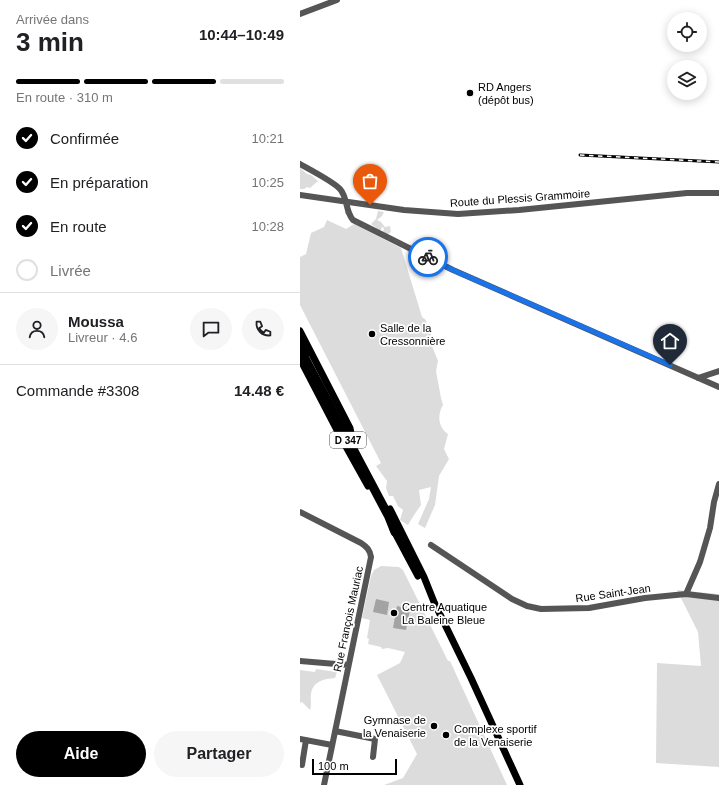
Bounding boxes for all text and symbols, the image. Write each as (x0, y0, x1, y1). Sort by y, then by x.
text: Arrivée dans (16, 12, 89, 27)
map controls (667, 12, 707, 100)
button: locate (667, 12, 707, 52)
text: 10:44–10:49 (199, 26, 284, 43)
text: 3 min (16, 27, 84, 57)
button: layers (667, 60, 707, 100)
place label: RD Angers (dépôt bus) (478, 81, 534, 106)
marker: RD Angers (dépôt bus) (465, 88, 475, 98)
text: En route · 310 m (16, 90, 113, 105)
icon: check (16, 127, 38, 149)
text: Confirmée (50, 130, 119, 147)
text: 10:21 (251, 131, 284, 146)
pin (353, 164, 387, 205)
icon: bag (359, 170, 381, 192)
icon: check (16, 171, 38, 193)
text: En préparation (50, 174, 148, 191)
text: 10:25 (251, 175, 284, 190)
street label: Route du Plessis Grammoire (449, 187, 591, 209)
icon: check (16, 215, 38, 237)
text: En route (50, 218, 107, 235)
text: 10:28 (251, 219, 284, 234)
courier (408, 237, 448, 277)
icon: bike (417, 246, 439, 268)
text: Livrée (50, 262, 91, 279)
button: person (16, 308, 58, 350)
button: chat (190, 308, 232, 350)
button: phone (242, 308, 284, 350)
text: Moussa (68, 313, 124, 330)
place label: Salle de la Cressonnière (380, 322, 445, 347)
pin (653, 324, 687, 365)
marker: Salle de la Cressonnière (367, 329, 377, 339)
text: Livreur · 4.6 (68, 330, 137, 345)
icon: home (659, 330, 681, 352)
text: Commande #3308 (16, 382, 139, 399)
text: 14.48 € (234, 382, 284, 399)
road number: D 347 (330, 432, 366, 448)
street label: Rue François Mauriac (331, 565, 365, 673)
street label: Rue Saint-Jean (575, 582, 651, 604)
place label: Centre Aquatique La Baleine Bleue (402, 601, 487, 626)
marker: Centre Aquatique La Baleine Bleue (389, 608, 399, 618)
place label: Gymnase de la Venaiserie (363, 714, 426, 739)
marker: Gymnase de la Venaiserie (429, 721, 439, 731)
place label: Complexe sportif de la Venaiserie (454, 723, 537, 748)
marker: Complexe sportif de la Venaiserie (441, 730, 451, 740)
button: Aide (16, 731, 146, 777)
button: Partager (154, 731, 284, 777)
scale bar (312, 757, 397, 776)
text: 100 m (318, 760, 349, 772)

